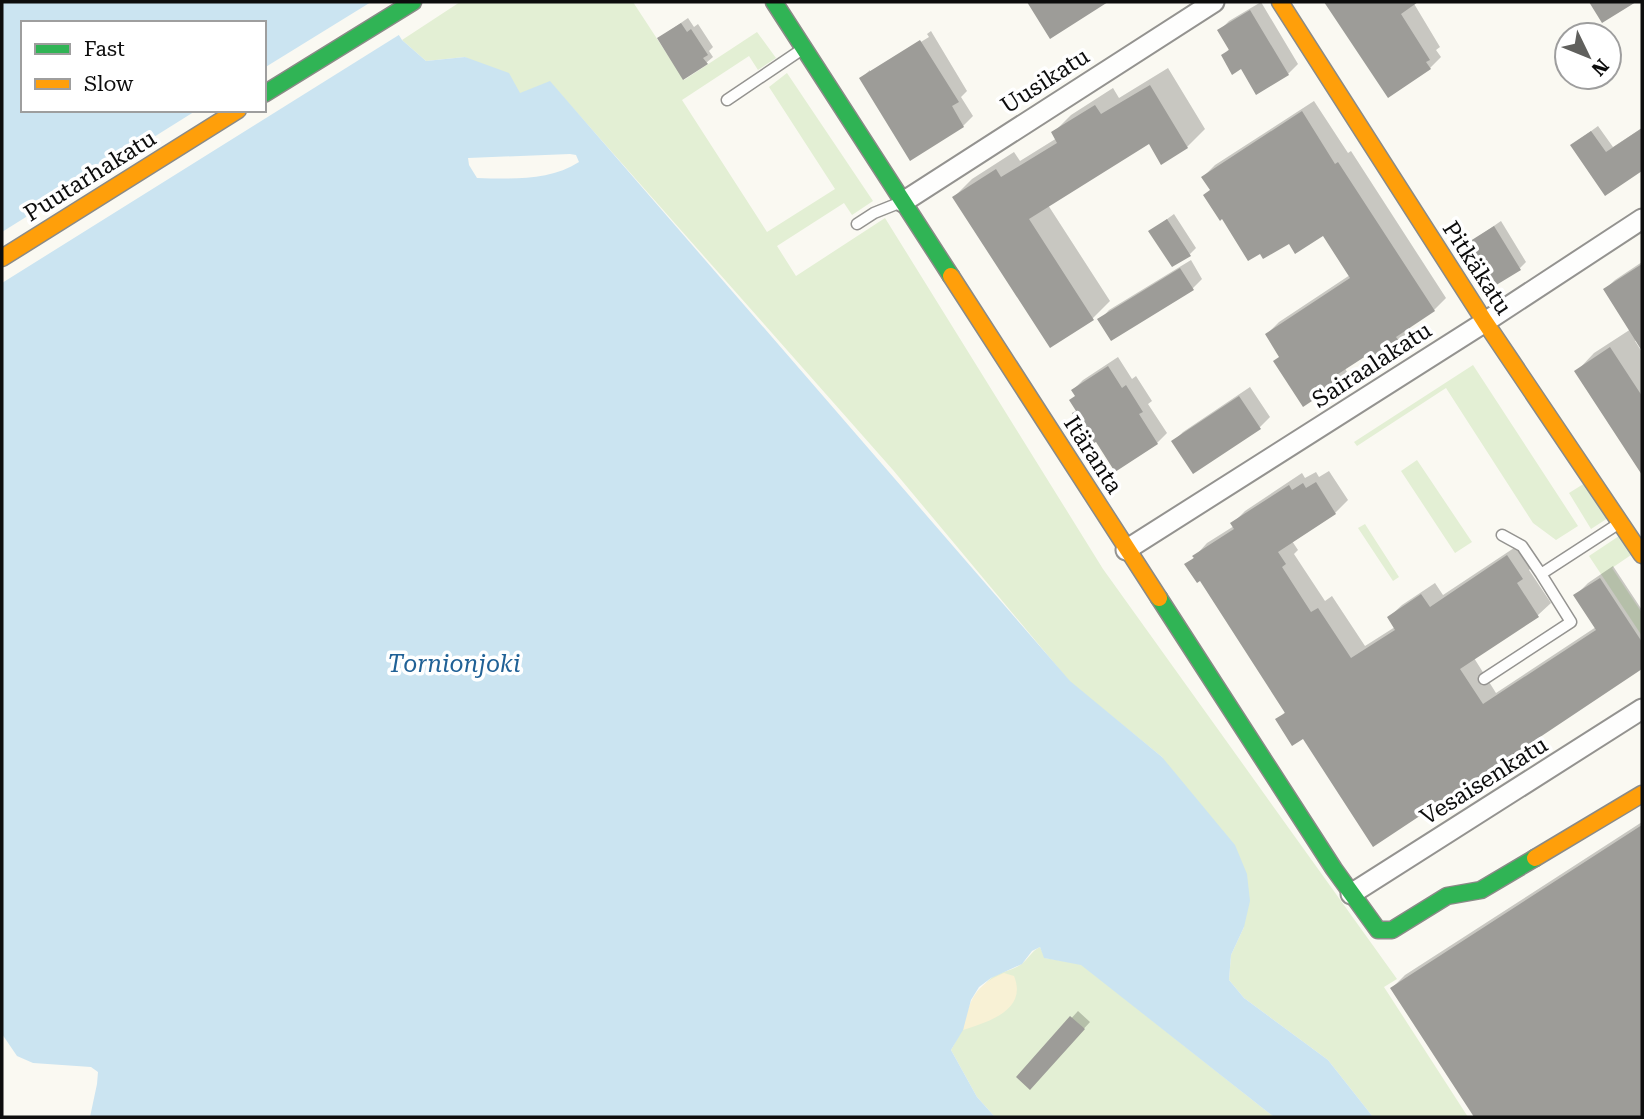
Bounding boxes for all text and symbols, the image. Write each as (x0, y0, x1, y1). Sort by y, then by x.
legend (21, 21, 266, 112)
north arrow (1553, 21, 1623, 91)
text: Fast (84, 37, 125, 61)
street label: Uusikatu (996, 43, 1094, 119)
text: N (1586, 54, 1613, 81)
text: Slow (84, 72, 134, 96)
street label: Puutarhakatu (19, 125, 161, 227)
street label: Pitkäkatu (1437, 216, 1517, 320)
street label: Sairaalakatu (1307, 316, 1437, 414)
street label: Itäranta (1058, 411, 1128, 499)
water label: Tornionjoki (388, 650, 520, 678)
street label: Vesaisenkatu (1415, 731, 1553, 831)

